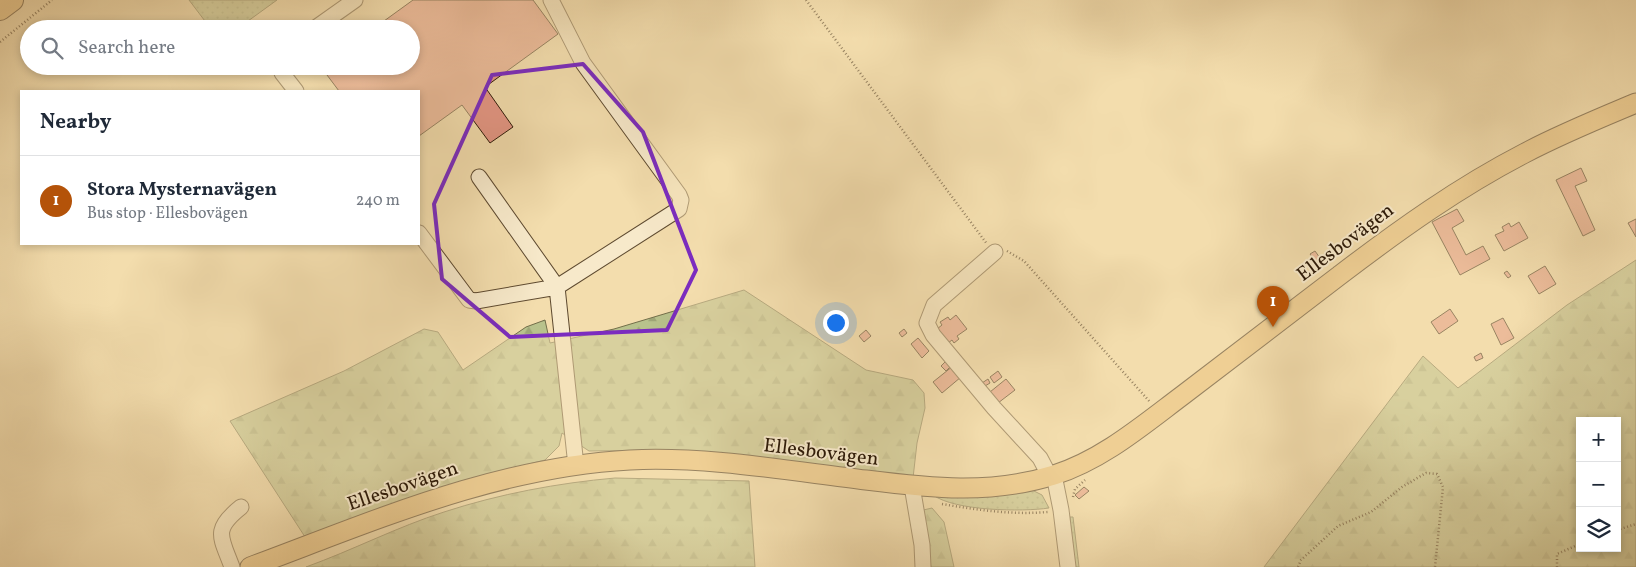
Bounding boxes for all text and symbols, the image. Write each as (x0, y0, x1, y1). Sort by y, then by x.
search box (20, 20, 420, 75)
icon: search (38, 34, 66, 62)
text: Search here (78, 35, 175, 61)
text: Nearby (40, 108, 111, 137)
text: Stora Mysternavägen (87, 177, 277, 203)
text: 1 (53, 190, 59, 212)
text: 240 m (356, 190, 400, 212)
street label: Ellesbovägen (1291, 197, 1401, 289)
text: Bus stop · Ellesbovägen (87, 203, 248, 225)
pin: 1 (1257, 286, 1289, 327)
your location (823, 310, 849, 336)
map controls (1576, 417, 1621, 552)
button: + (1576, 417, 1621, 462)
street label: Ellesbovägen (762, 432, 880, 474)
street label: Ellesbovägen (344, 455, 462, 519)
button: − (1576, 462, 1621, 507)
button: layers (1576, 507, 1621, 552)

